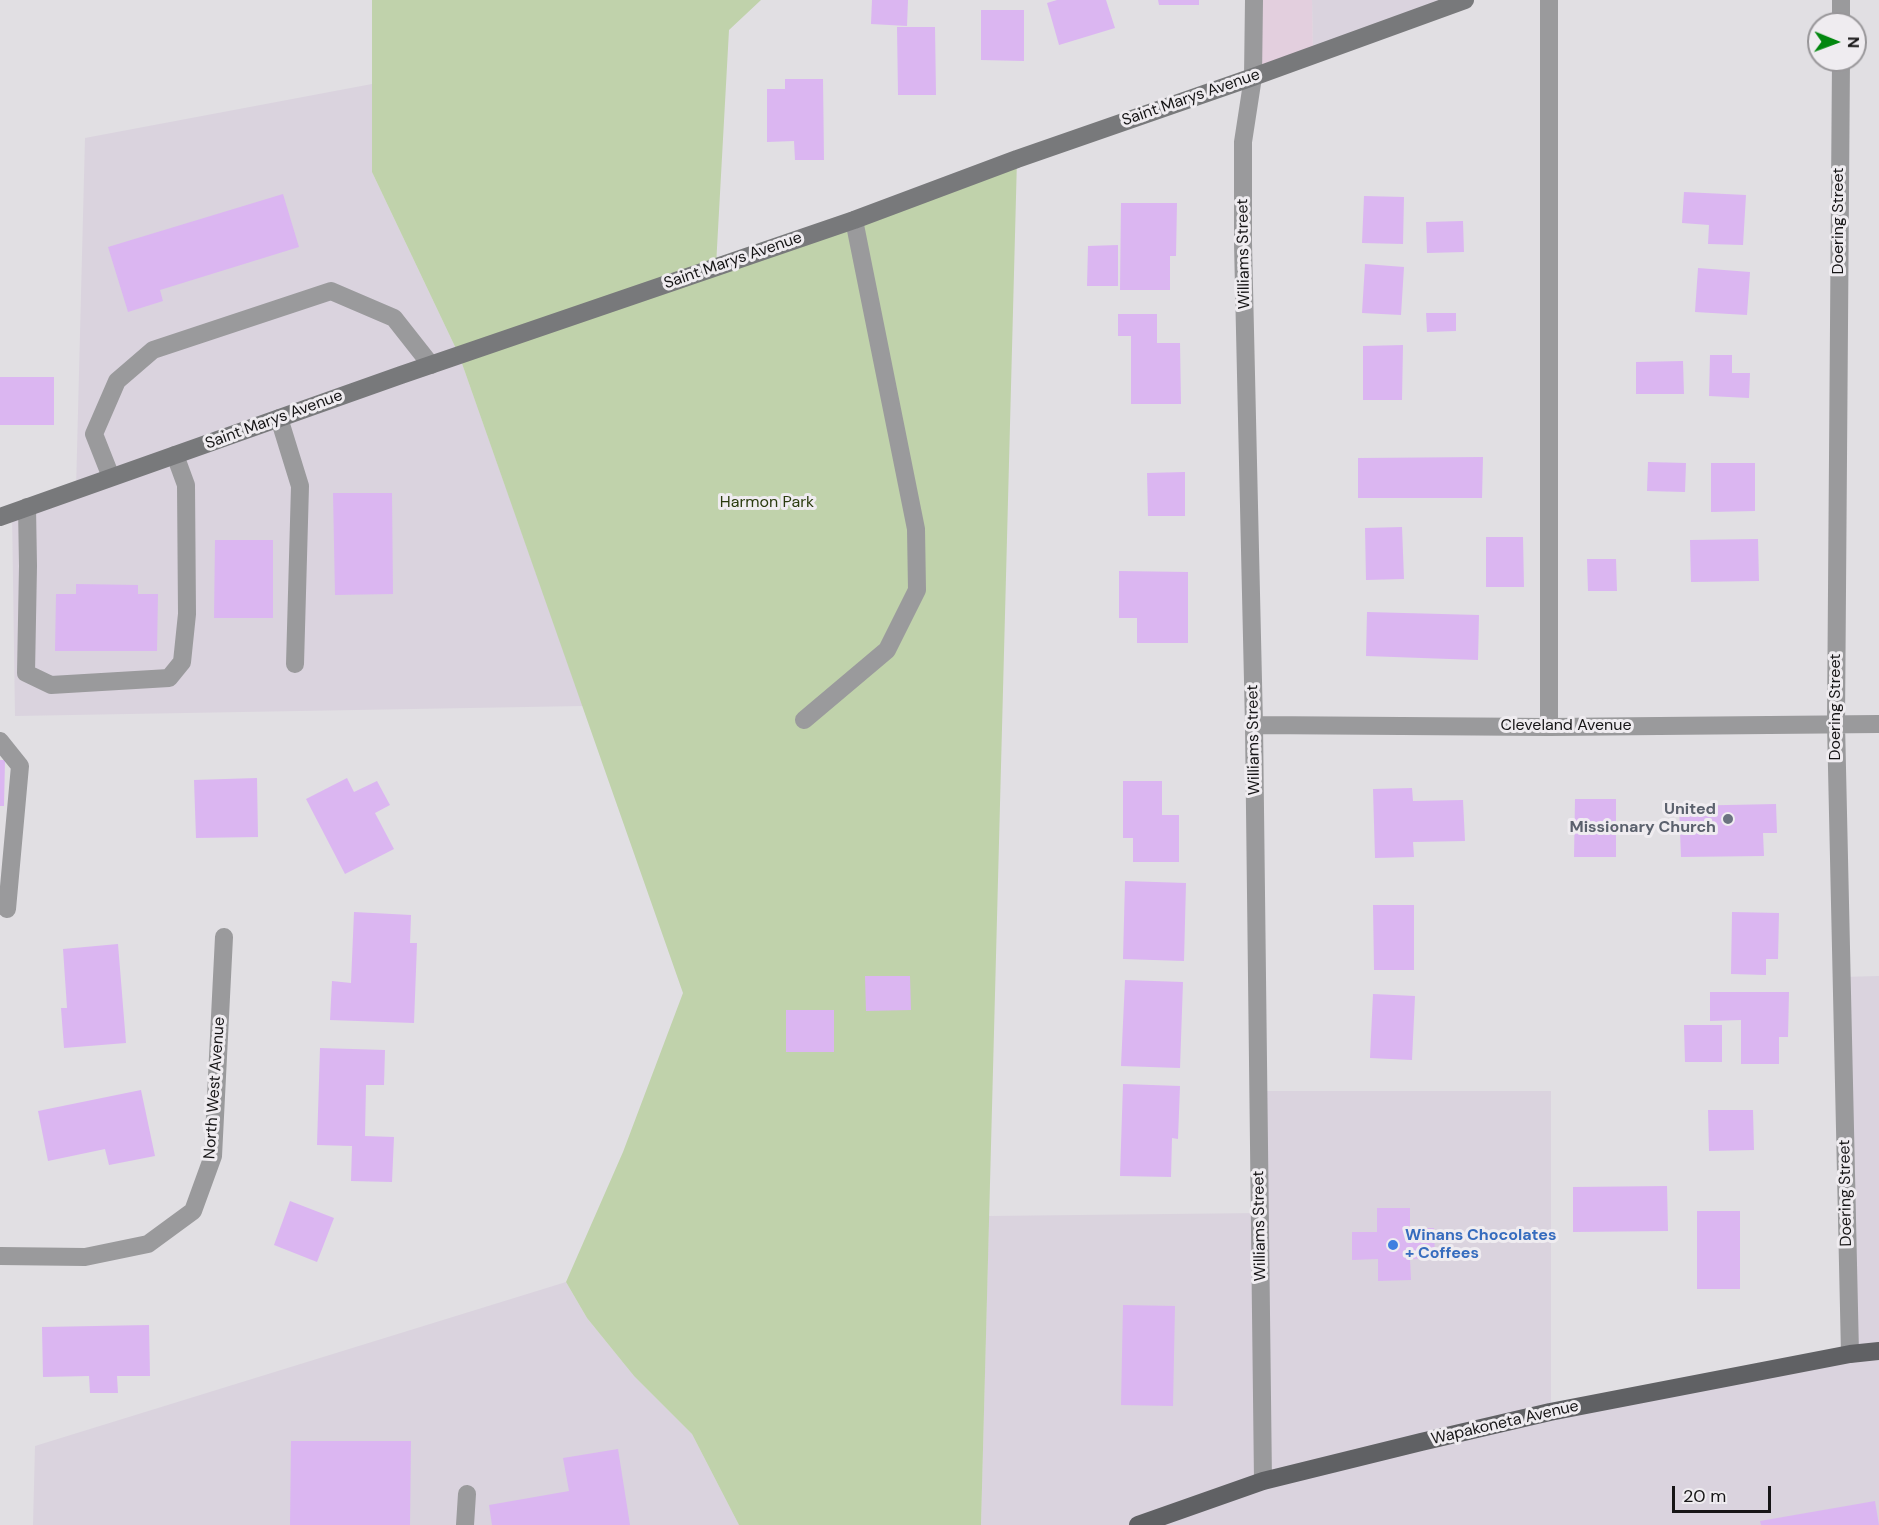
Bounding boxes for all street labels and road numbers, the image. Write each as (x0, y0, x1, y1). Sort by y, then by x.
street label: Saint Marys Avenue (1119, 65, 1263, 131)
street label: Doering Street (1829, 167, 1849, 275)
street label: Williams Street (1233, 198, 1255, 310)
street label: Saint Marys Avenue (661, 228, 805, 294)
street label: Saint Marys Avenue (203, 386, 345, 454)
street label: Doering Street (1826, 653, 1846, 761)
street label: Williams Street (1243, 684, 1265, 796)
street label: Cleveland Avenue (1500, 716, 1632, 736)
street label: North West Avenue (200, 1016, 230, 1160)
street label: Doering Street (1835, 1139, 1857, 1247)
street label: Williams Street (1249, 1170, 1271, 1282)
street label: Wapakoneta Avenue (1429, 1397, 1581, 1449)

